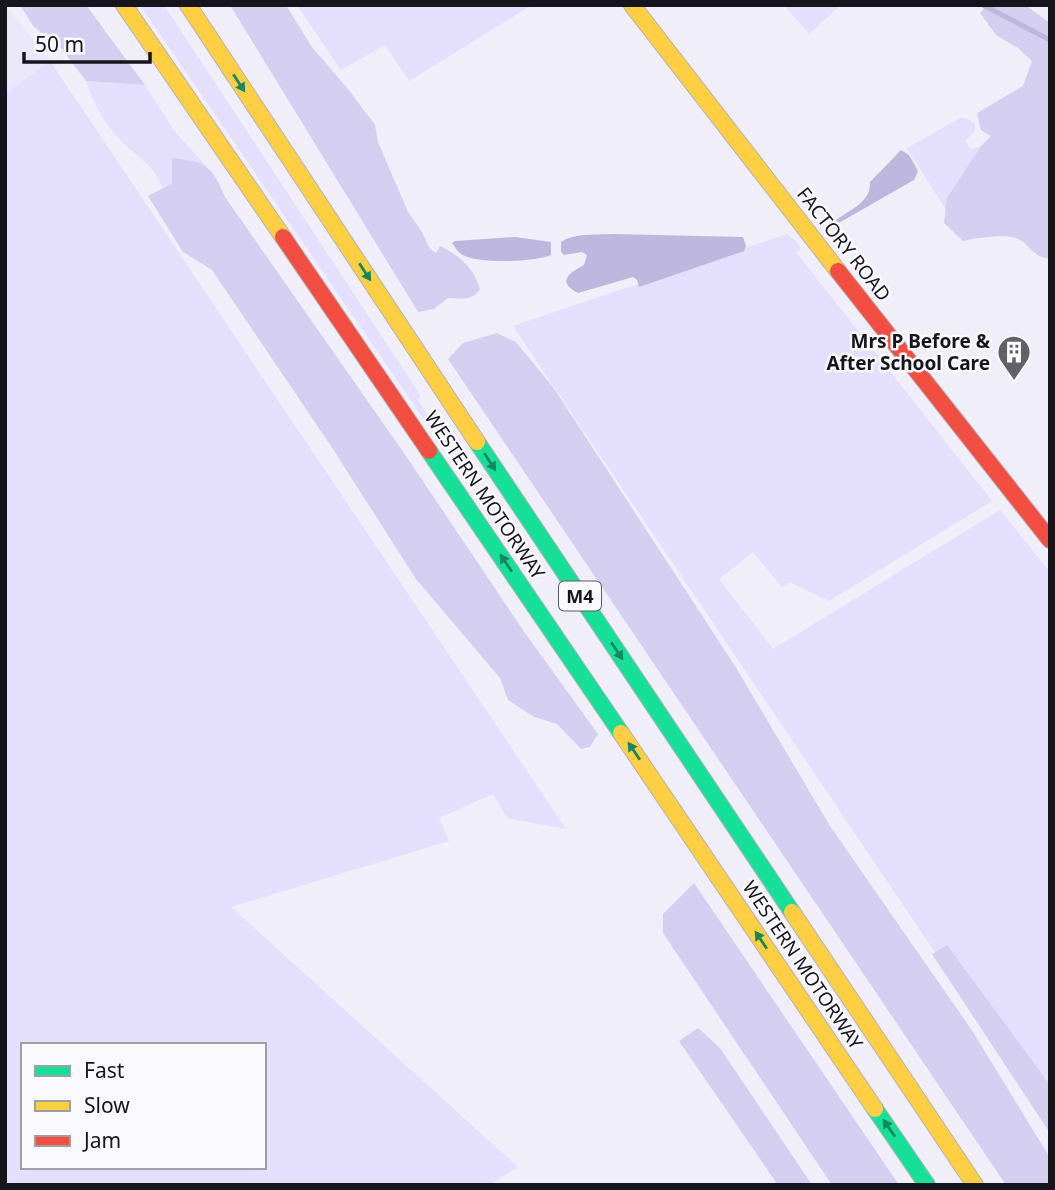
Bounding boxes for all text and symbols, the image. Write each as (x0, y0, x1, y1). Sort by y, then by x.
scale bar (24, 21, 150, 65)
text: 50 m (35, 30, 84, 58)
one-way arrow (233, 73, 246, 92)
street label: FACTORY ROAD (791, 182, 897, 306)
one-way arrow (358, 263, 371, 282)
place label: Mrs P Before & After School Care (826, 328, 991, 376)
building icon: Mrs P Before & After School Care (995, 333, 1033, 382)
street label: WESTERN MOTORWAY (419, 406, 551, 585)
one-way arrow (483, 453, 497, 471)
one-way arrow (499, 554, 513, 572)
road number: M4 (559, 582, 601, 610)
one-way arrow (610, 642, 624, 660)
one-way arrow (627, 742, 641, 760)
street label: WESTERN MOTORWAY (737, 876, 869, 1055)
one-way arrow (754, 931, 768, 949)
legend (21, 1043, 266, 1169)
text: Fast (84, 1056, 125, 1084)
text: Slow (84, 1091, 130, 1119)
one-way arrow (882, 1119, 896, 1137)
text: Jam (82, 1126, 121, 1154)

